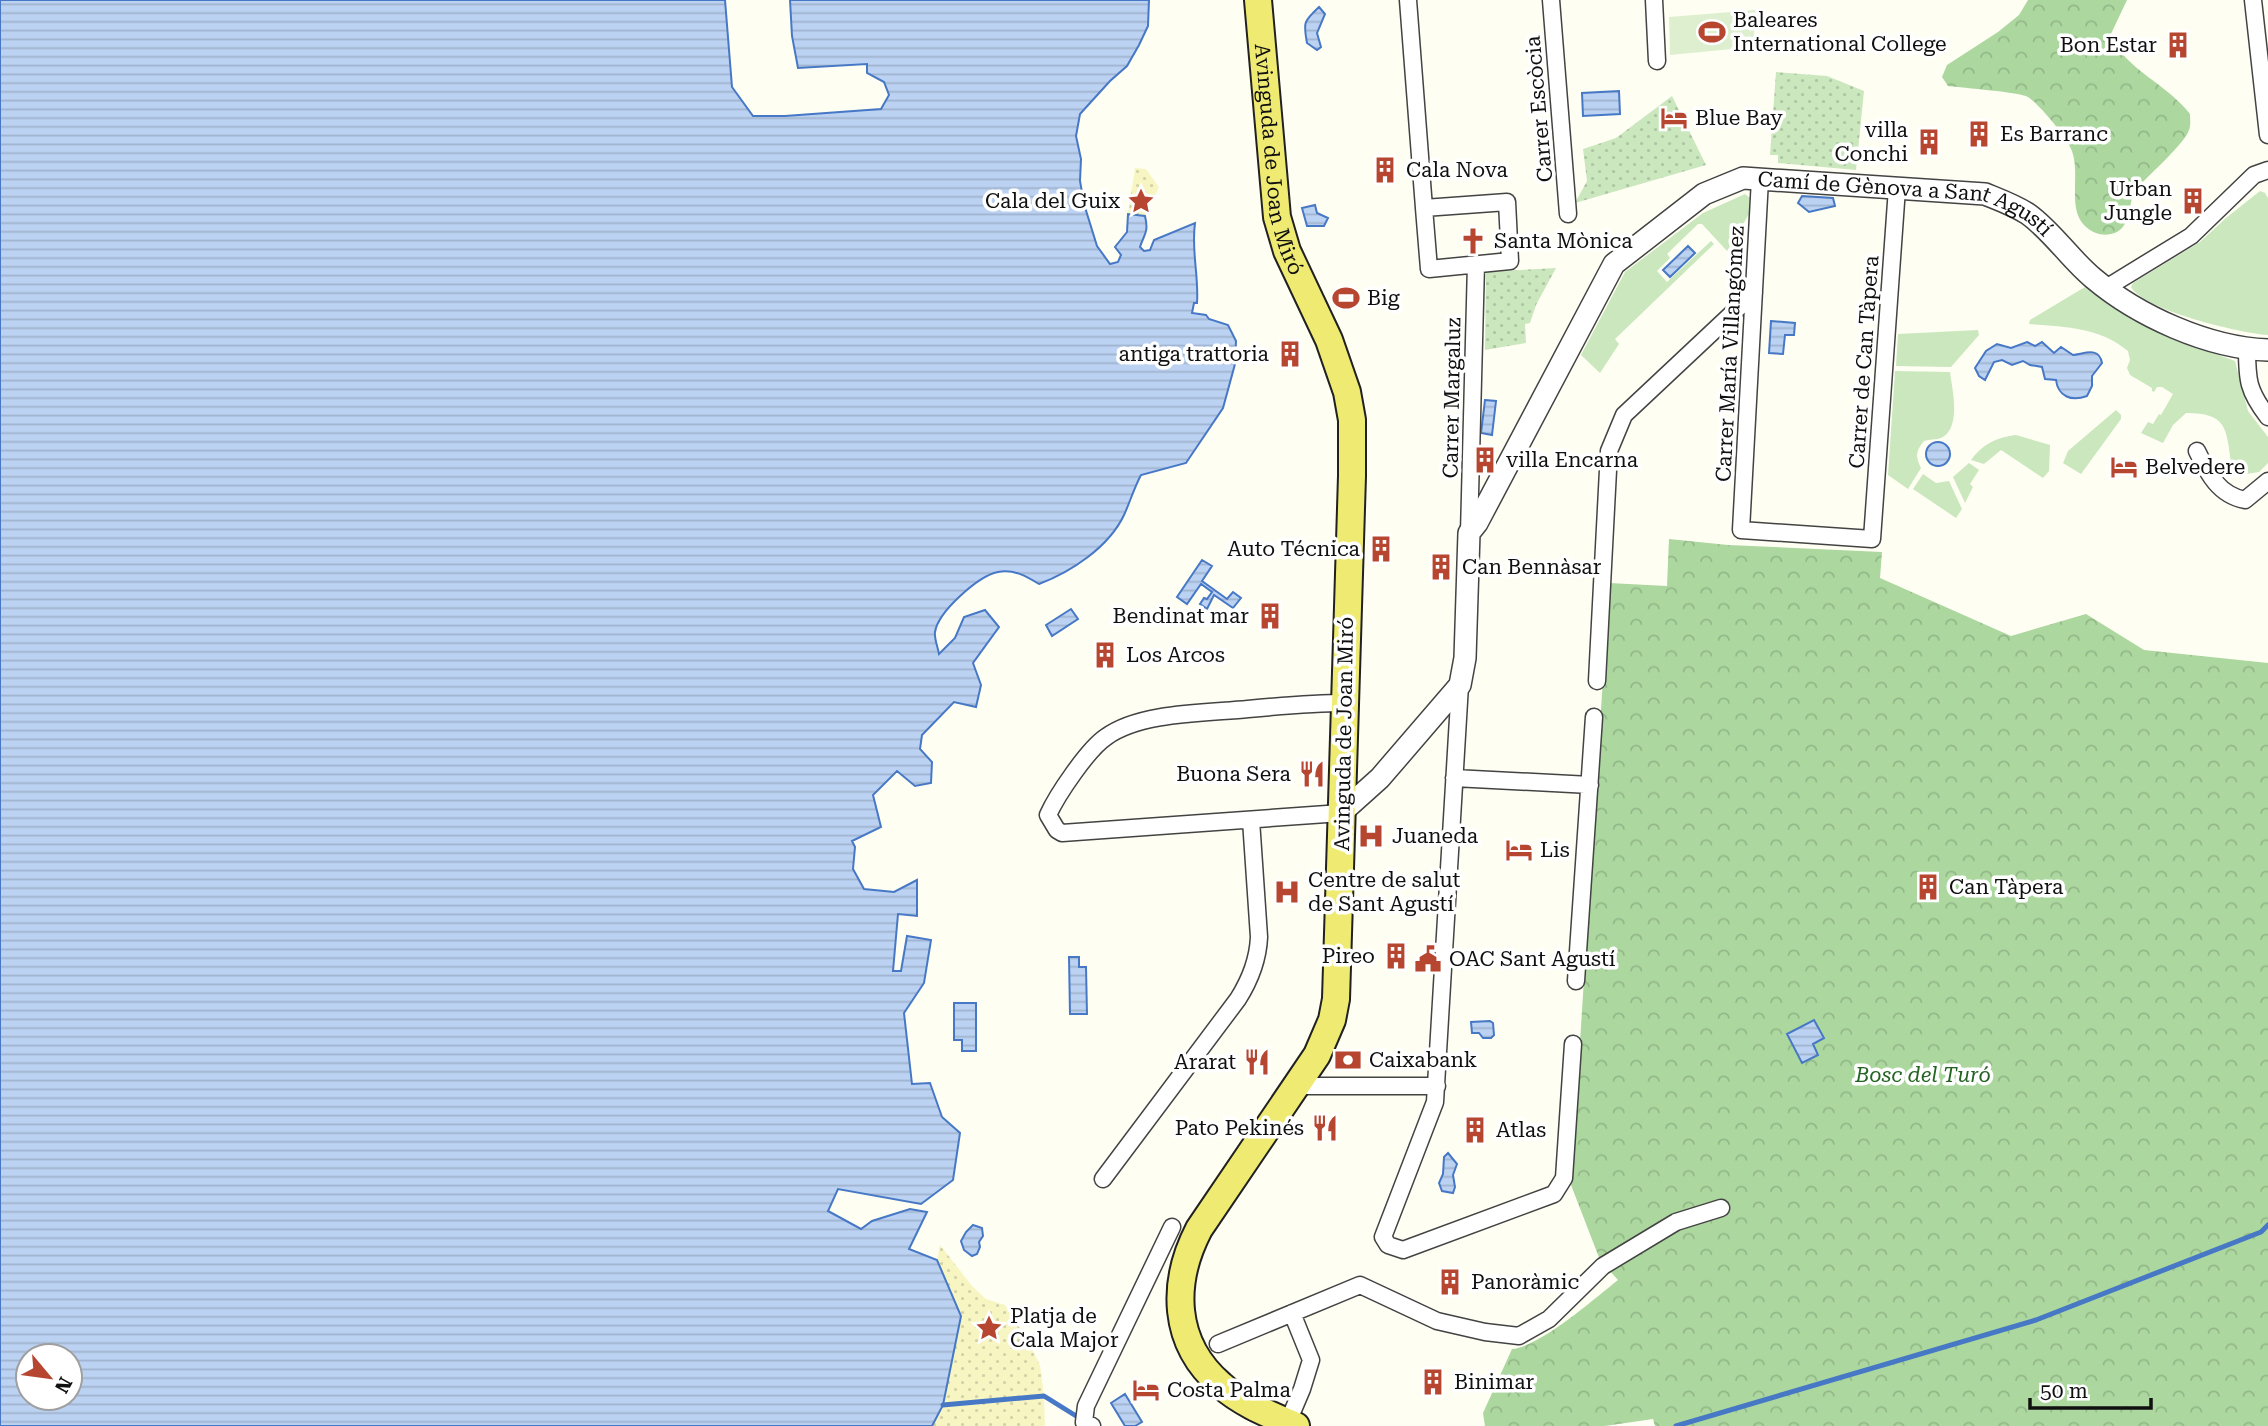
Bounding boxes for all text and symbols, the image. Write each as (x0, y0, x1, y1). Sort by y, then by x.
place label: Baleares International College (1733, 8, 1946, 56)
sports icon: Baleares International College (1697, 17, 1727, 47)
building icon: Bon Estar (2163, 30, 2193, 60)
place label: Bon Estar (2060, 33, 2157, 57)
street label: Carrer Escòcia (1521, 34, 1557, 183)
street label: Avinguda de Joan Miró (1250, 42, 1309, 279)
hotel icon: Blue Bay (1659, 103, 1689, 133)
place label: Blue Bay (1695, 106, 1783, 130)
place label: villa Conchi (1834, 118, 1909, 166)
building icon: Es Barranc (1964, 119, 1994, 149)
place label: Es Barranc (2000, 122, 2108, 146)
building icon: villa Conchi (1914, 127, 1944, 157)
building icon: Cala Nova (1370, 155, 1400, 185)
place label: Cala Nova (1406, 158, 1508, 182)
street label: Camí de Gènova a Sant Agustí (1757, 167, 2058, 241)
place label: Urban Jungle (2104, 177, 2172, 225)
place icon: Cala del Guix (1126, 186, 1156, 216)
building icon: Urban Jungle (2178, 186, 2208, 216)
place label: Cala del Guix (985, 189, 1120, 213)
street label: Carrer María Villangómez (1711, 225, 1749, 483)
church icon: Santa Mònica (1458, 226, 1488, 256)
place label: Santa Mònica (1494, 229, 1633, 253)
street label: Carrer de Can Tàpera (1845, 254, 1883, 469)
sports icon: Big (1331, 283, 1361, 313)
place label: Big (1367, 286, 1400, 310)
street label: Carrer Margaluz (1439, 317, 1465, 479)
building icon: antiga trattoria (1275, 339, 1305, 369)
place label: antiga trattoria (1119, 342, 1270, 366)
building icon: villa Encarna (1470, 445, 1500, 475)
place label: villa Encarna (1506, 448, 1639, 472)
hotel icon: Belvedere (2109, 452, 2139, 482)
place label: Belvedere (2145, 455, 2245, 479)
building icon: Auto Técnica (1366, 534, 1396, 564)
place label: Auto Técnica (1227, 537, 1361, 561)
building icon: Can Bennàsar (1426, 552, 1456, 582)
place label: Can Bennàsar (1462, 555, 1602, 579)
building icon: Bendinat mar (1255, 601, 1285, 631)
place label: Bendinat mar (1113, 604, 1249, 628)
street label: Avinguda de Joan Miró (1330, 617, 1358, 851)
building icon: Los Arcos (1090, 640, 1120, 670)
place label: Los Arcos (1126, 643, 1225, 667)
restaurant icon: Buona Sera (1297, 759, 1327, 789)
place label: Buona Sera (1176, 762, 1292, 786)
hospital icon: Juaneda (1356, 821, 1386, 851)
place label: Juaneda (1392, 824, 1479, 848)
hotel icon: Lis (1504, 835, 1534, 865)
place label: Lis (1540, 838, 1570, 862)
place label: Centre de salut de Sant Agustí (1308, 868, 1460, 916)
building icon: Can Tàpera (1913, 872, 1943, 902)
place label: Can Tàpera (1949, 875, 2064, 899)
hospital icon: Centre de salut de Sant Agustí (1272, 877, 1302, 907)
building icon: Pireo (1381, 941, 1411, 971)
place label: Pireo (1322, 944, 1375, 968)
public building icon: OAC Sant Agustí (1413, 944, 1443, 974)
place label: OAC Sant Agustí (1449, 947, 1616, 971)
bank icon: Caixabank (1333, 1045, 1363, 1075)
restaurant icon: Ararat (1242, 1047, 1272, 1077)
place label: Caixabank (1369, 1048, 1477, 1072)
place label: Ararat (1174, 1050, 1236, 1074)
park label: Bosc del Turó (1854, 1063, 1991, 1087)
restaurant icon: Pato Pekinés (1310, 1113, 1340, 1143)
building icon: Atlas (1460, 1115, 1490, 1145)
place label: Pato Pekinés (1175, 1116, 1304, 1140)
place label: Atlas (1496, 1118, 1546, 1142)
building icon: Panoràmic (1435, 1267, 1465, 1297)
place label: Panoràmic (1471, 1270, 1579, 1294)
place label: Platja de Cala Major (1010, 1304, 1119, 1352)
place icon: Platja de Cala Major (974, 1313, 1004, 1343)
north arrow (14, 1342, 84, 1412)
scale bar (2030, 1366, 2151, 1410)
building icon: Binimar (1418, 1367, 1448, 1397)
place label: Binimar (1454, 1370, 1535, 1394)
text: N (50, 1373, 77, 1397)
hotel icon: Costa Palma (1131, 1375, 1161, 1405)
place label: Costa Palma (1167, 1378, 1291, 1402)
text: 50 m (2040, 1379, 2088, 1403)

